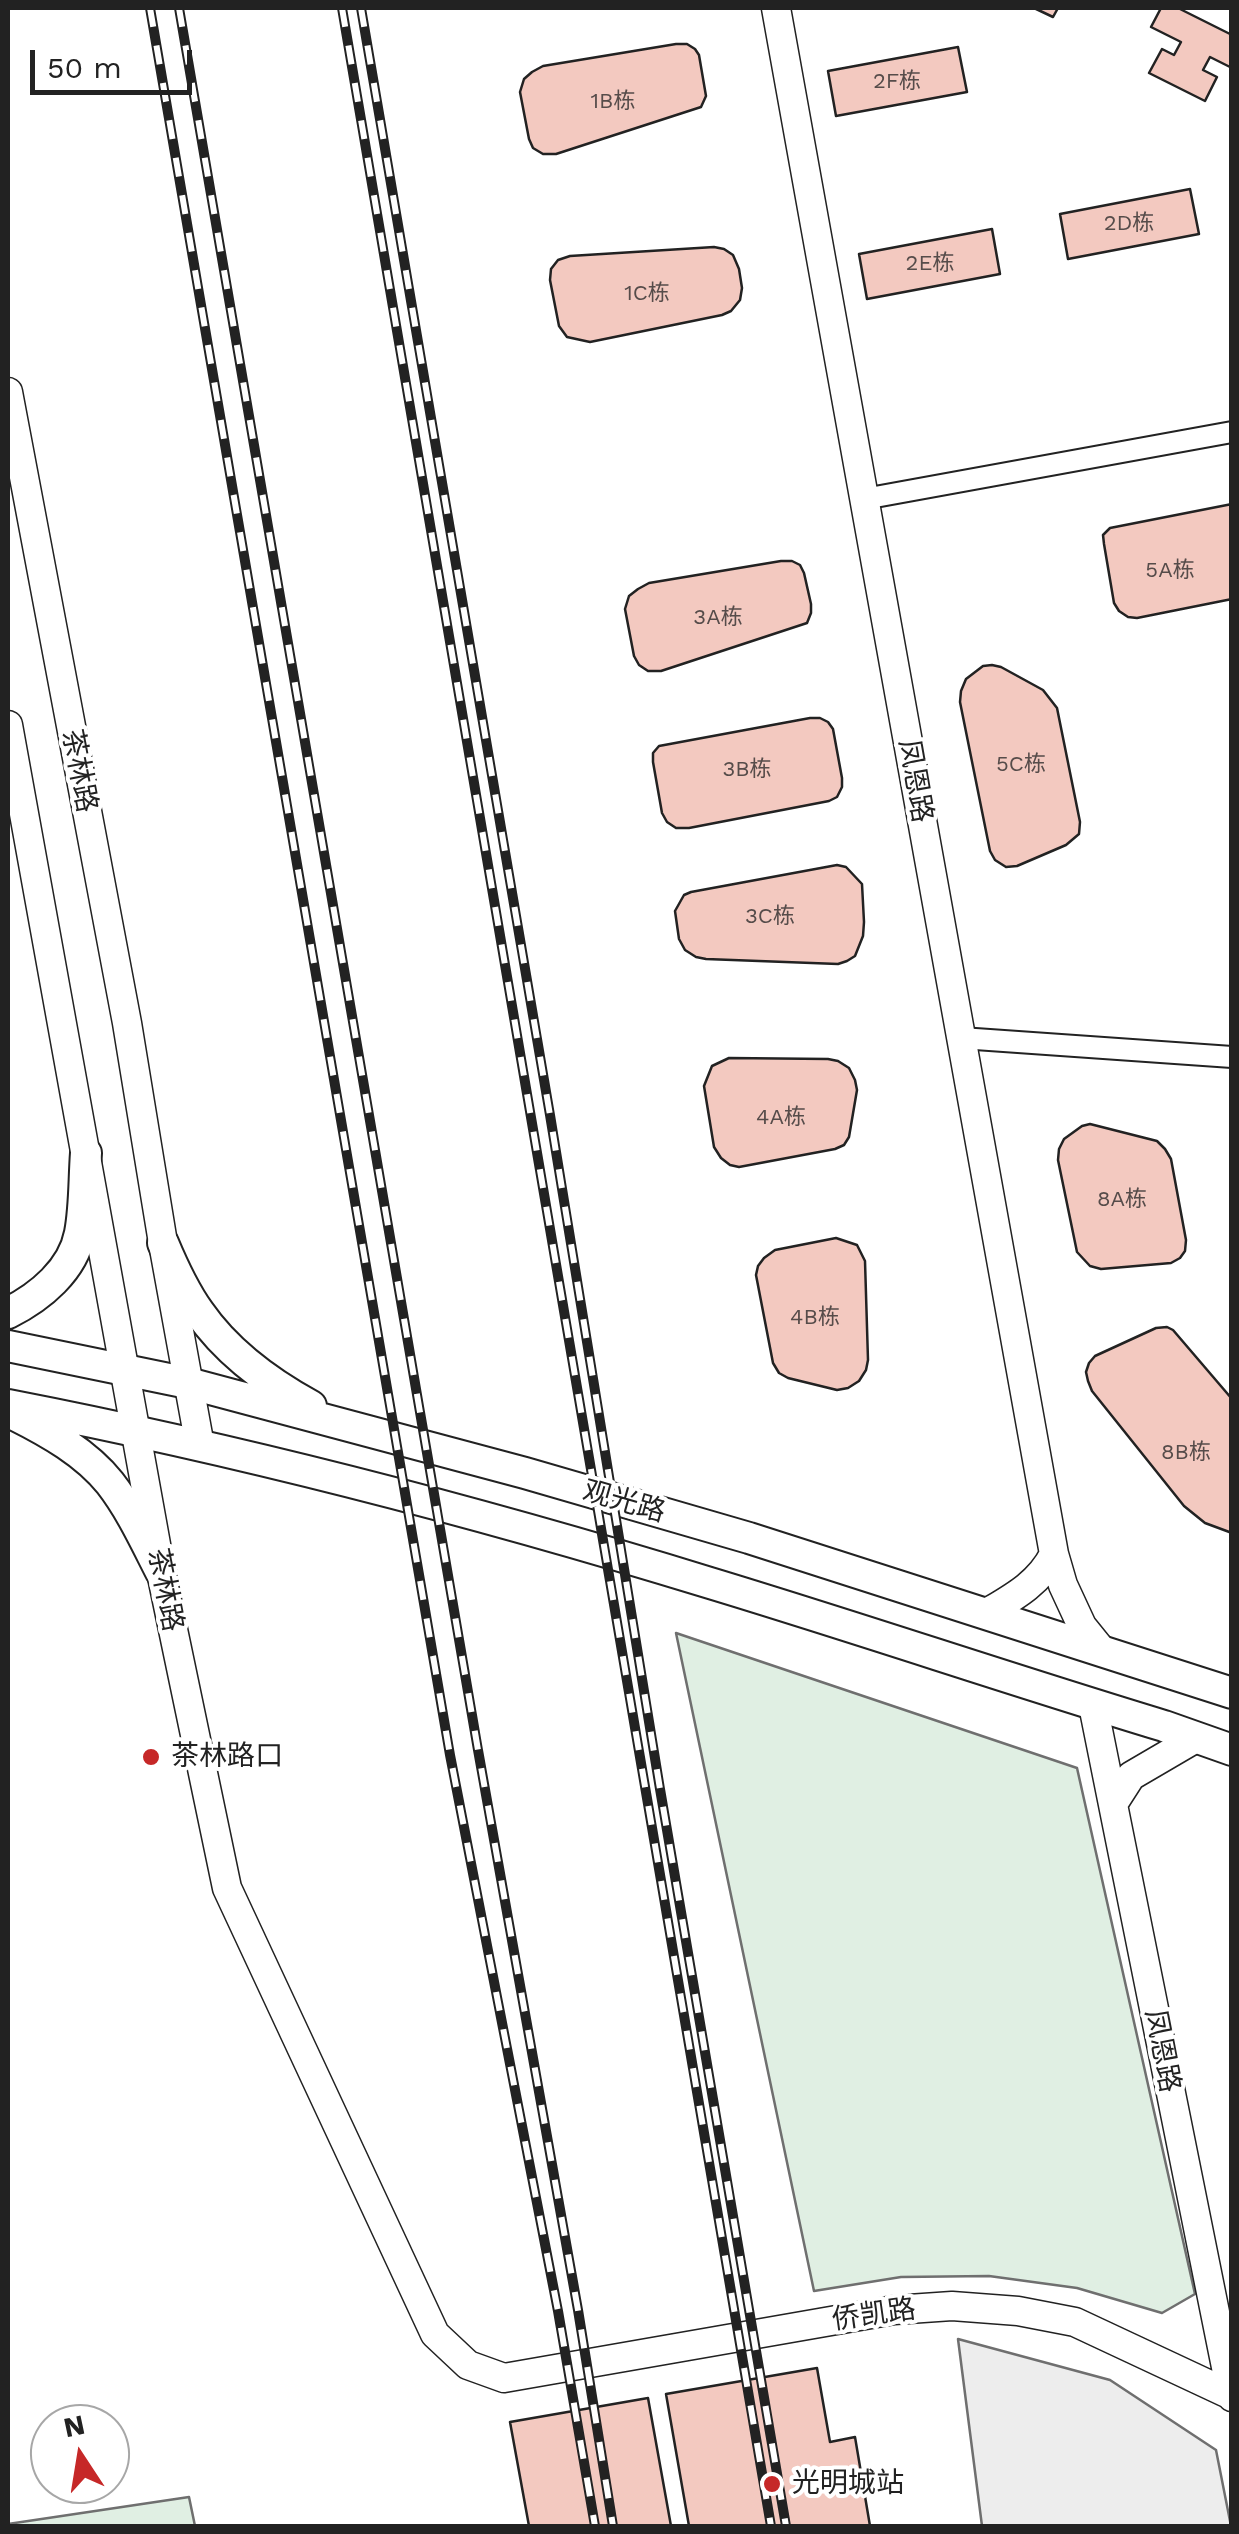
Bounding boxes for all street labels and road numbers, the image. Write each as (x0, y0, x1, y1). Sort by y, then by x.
street label: 茶林路 (54, 727, 104, 815)
street label: 凤恩路 (891, 737, 939, 825)
street label: 观光路 (579, 1474, 669, 1530)
street label: 茶林路 (140, 1546, 190, 1634)
street label: 凤恩路 (1137, 2007, 1187, 2095)
street label: 侨凯路 (830, 2293, 918, 2337)

